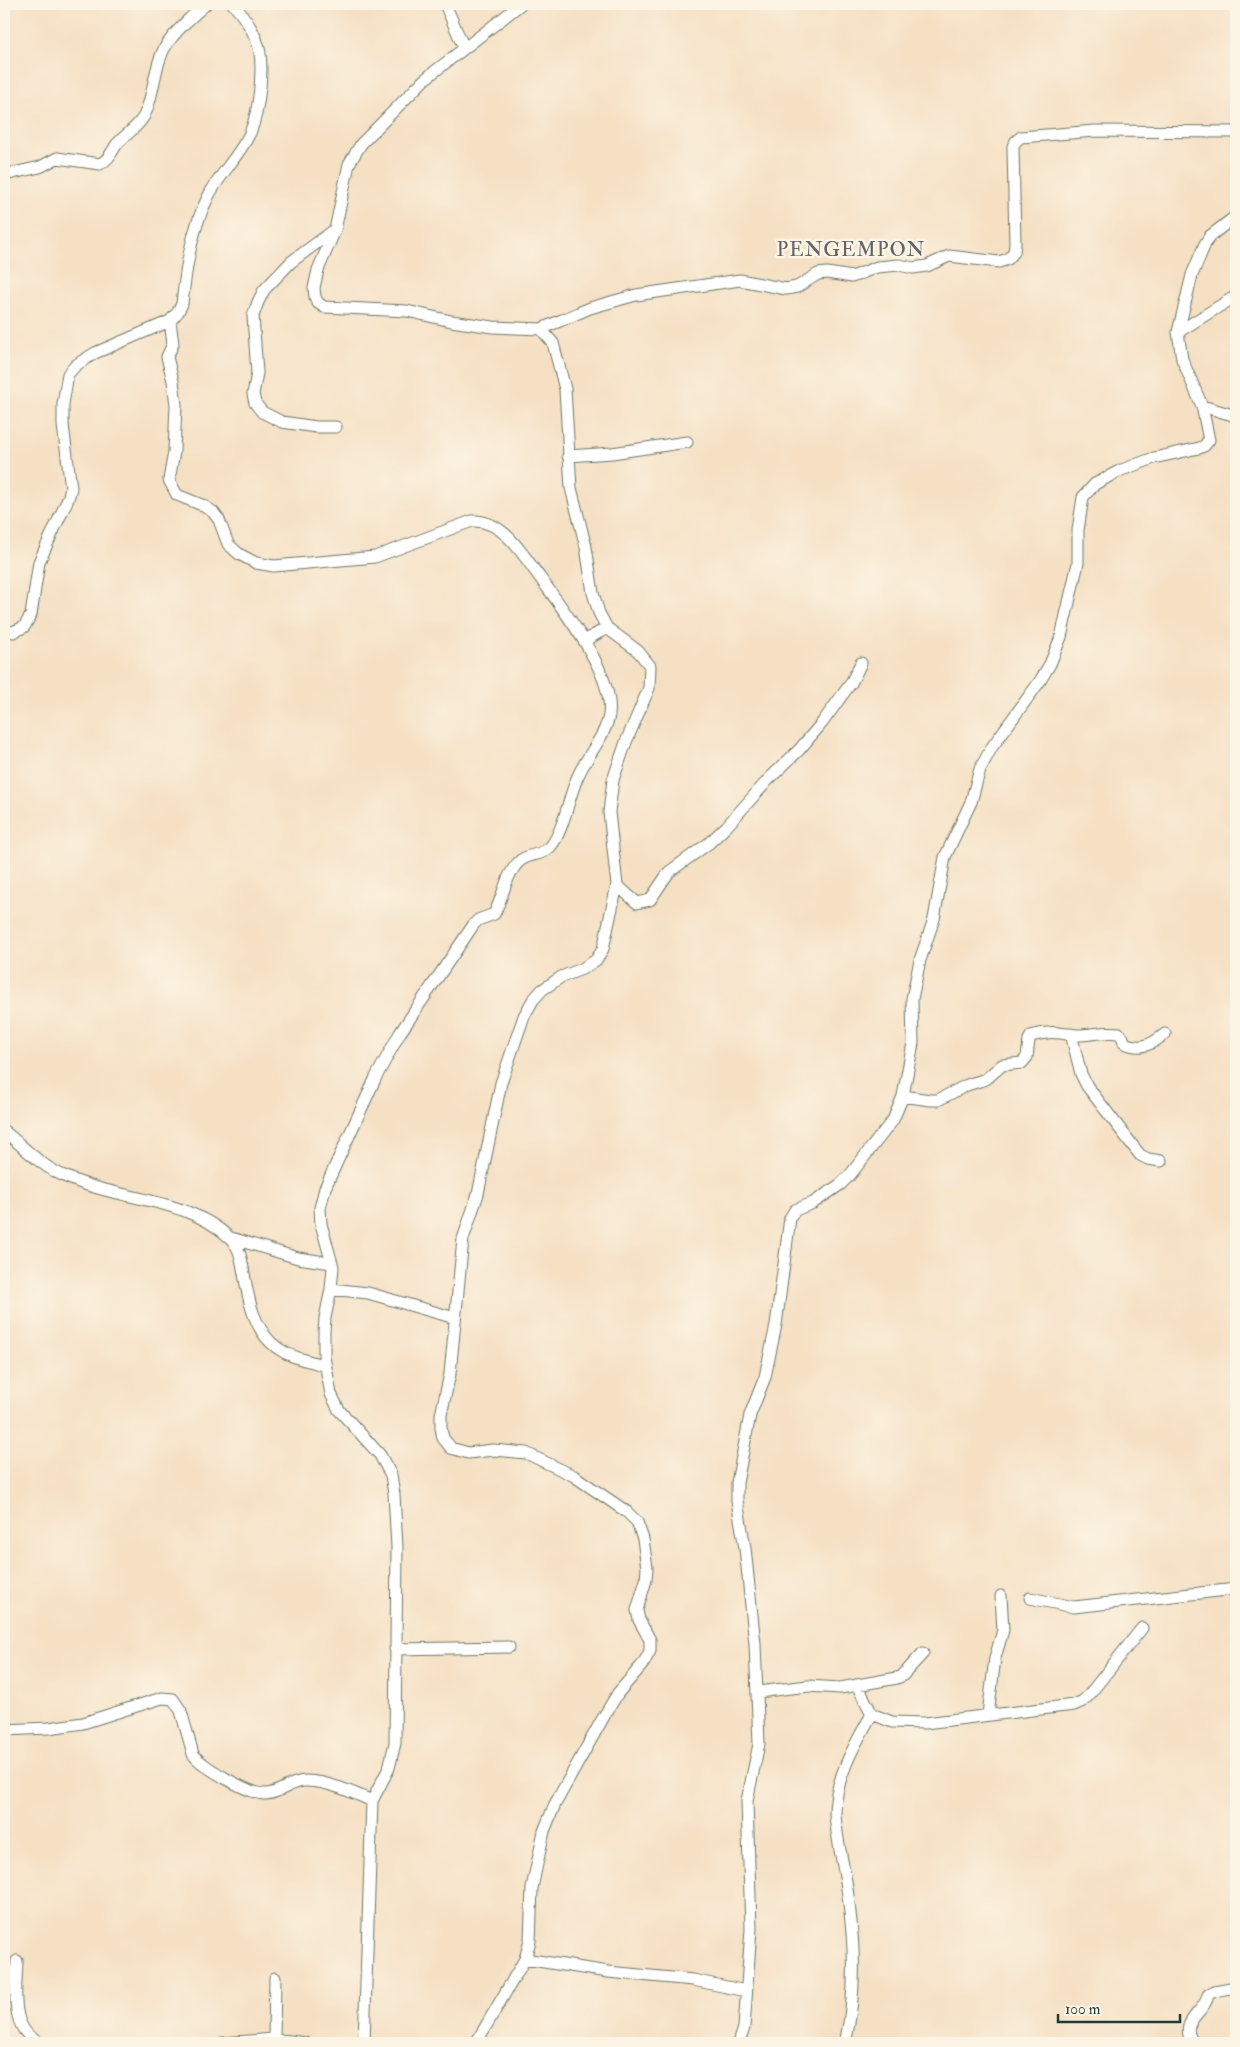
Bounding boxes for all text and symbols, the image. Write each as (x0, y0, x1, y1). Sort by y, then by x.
district label: PENGEMPON (777, 237, 925, 262)
scale bar (1058, 1992, 1180, 2024)
text: 100 m (1065, 2000, 1101, 2019)

